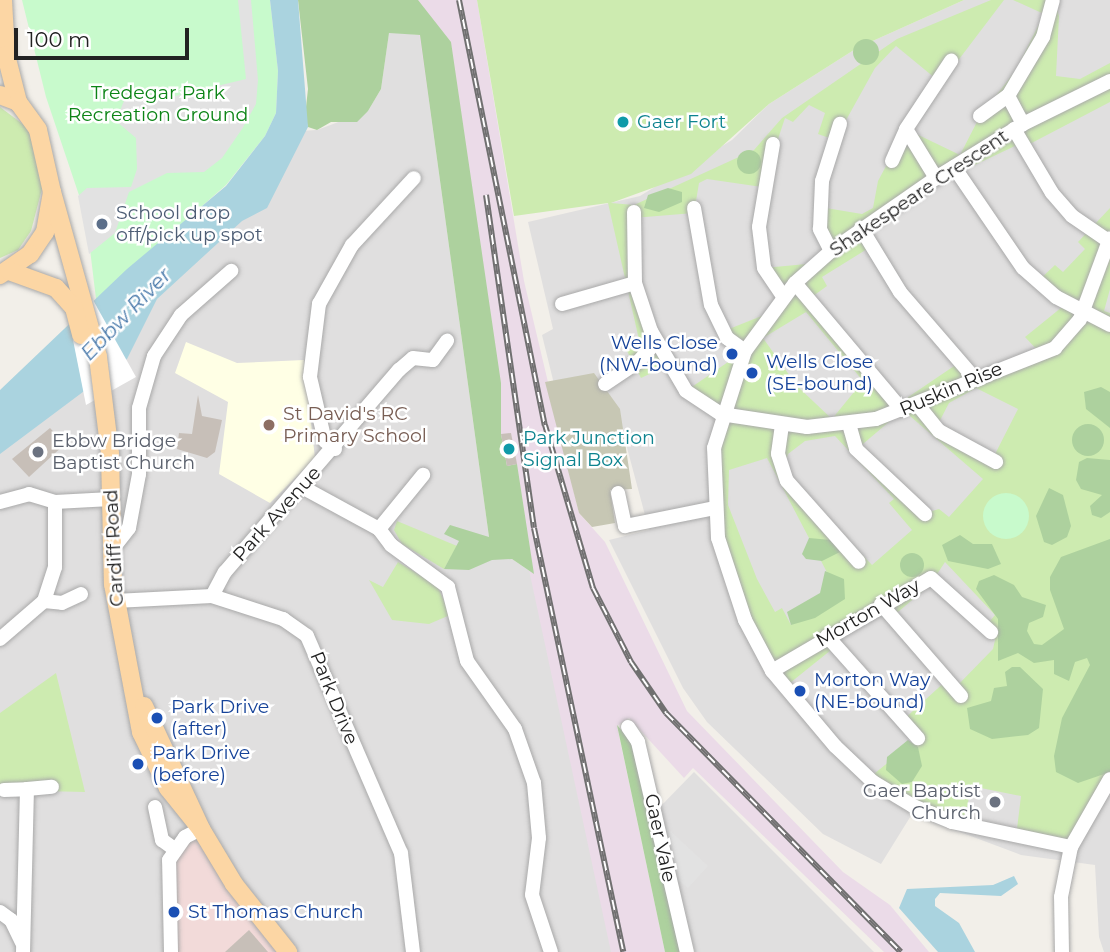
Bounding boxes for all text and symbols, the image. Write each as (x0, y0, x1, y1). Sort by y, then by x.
scale bar (18, 14, 192, 58)
text: 100 m (27, 27, 90, 52)
park label: Tredegar Park Recreation Ground (68, 82, 248, 126)
place label: Gaer Fort (637, 111, 726, 133)
marker: Gaer Fort (615, 114, 631, 130)
street label: Shakespeare Crescent (825, 125, 1013, 261)
place label: School drop off/pick up spot (116, 202, 263, 246)
marker: School drop off/pick up spot (94, 216, 110, 232)
water label: Ebbw River (76, 262, 176, 366)
place label: Wells Close (NW-bound) (599, 332, 718, 376)
marker: Wells Close (NW-bound) (724, 346, 740, 362)
place label: Wells Close (SE-bound) (766, 351, 873, 395)
street label: Ruskin Rise (896, 357, 1006, 421)
marker: Wells Close (SE-bound) (744, 365, 760, 381)
place label: St David's RC Primary School (283, 403, 427, 447)
marker: St David's RC Primary School (261, 417, 277, 433)
place label: Park Junction Signal Box (523, 427, 655, 471)
place label: Ebbw Bridge Baptist Church (52, 430, 195, 474)
marker: Park Junction Signal Box (501, 441, 517, 457)
marker: Ebbw Bridge Baptist Church (30, 444, 46, 460)
street label: Park Avenue (228, 462, 326, 566)
street label: Cardiff Road (100, 489, 128, 607)
street label: Morton Way (812, 574, 924, 652)
street label: Park Drive (305, 648, 363, 748)
place label: Morton Way (NE-bound) (814, 669, 930, 713)
marker: Morton Way (NE-bound) (792, 683, 808, 699)
place label: Park Drive (after) (171, 696, 269, 740)
marker: Park Drive (after) (149, 710, 165, 726)
place label: Park Drive (before) (152, 742, 250, 786)
marker: Park Drive (before) (130, 756, 146, 772)
place label: Gaer Baptist Church (863, 780, 981, 824)
street label: Gaer Vale (639, 792, 681, 884)
marker: Gaer Baptist Church (987, 794, 1003, 810)
place label: St Thomas Church (188, 901, 364, 923)
marker: St Thomas Church (166, 904, 182, 920)

